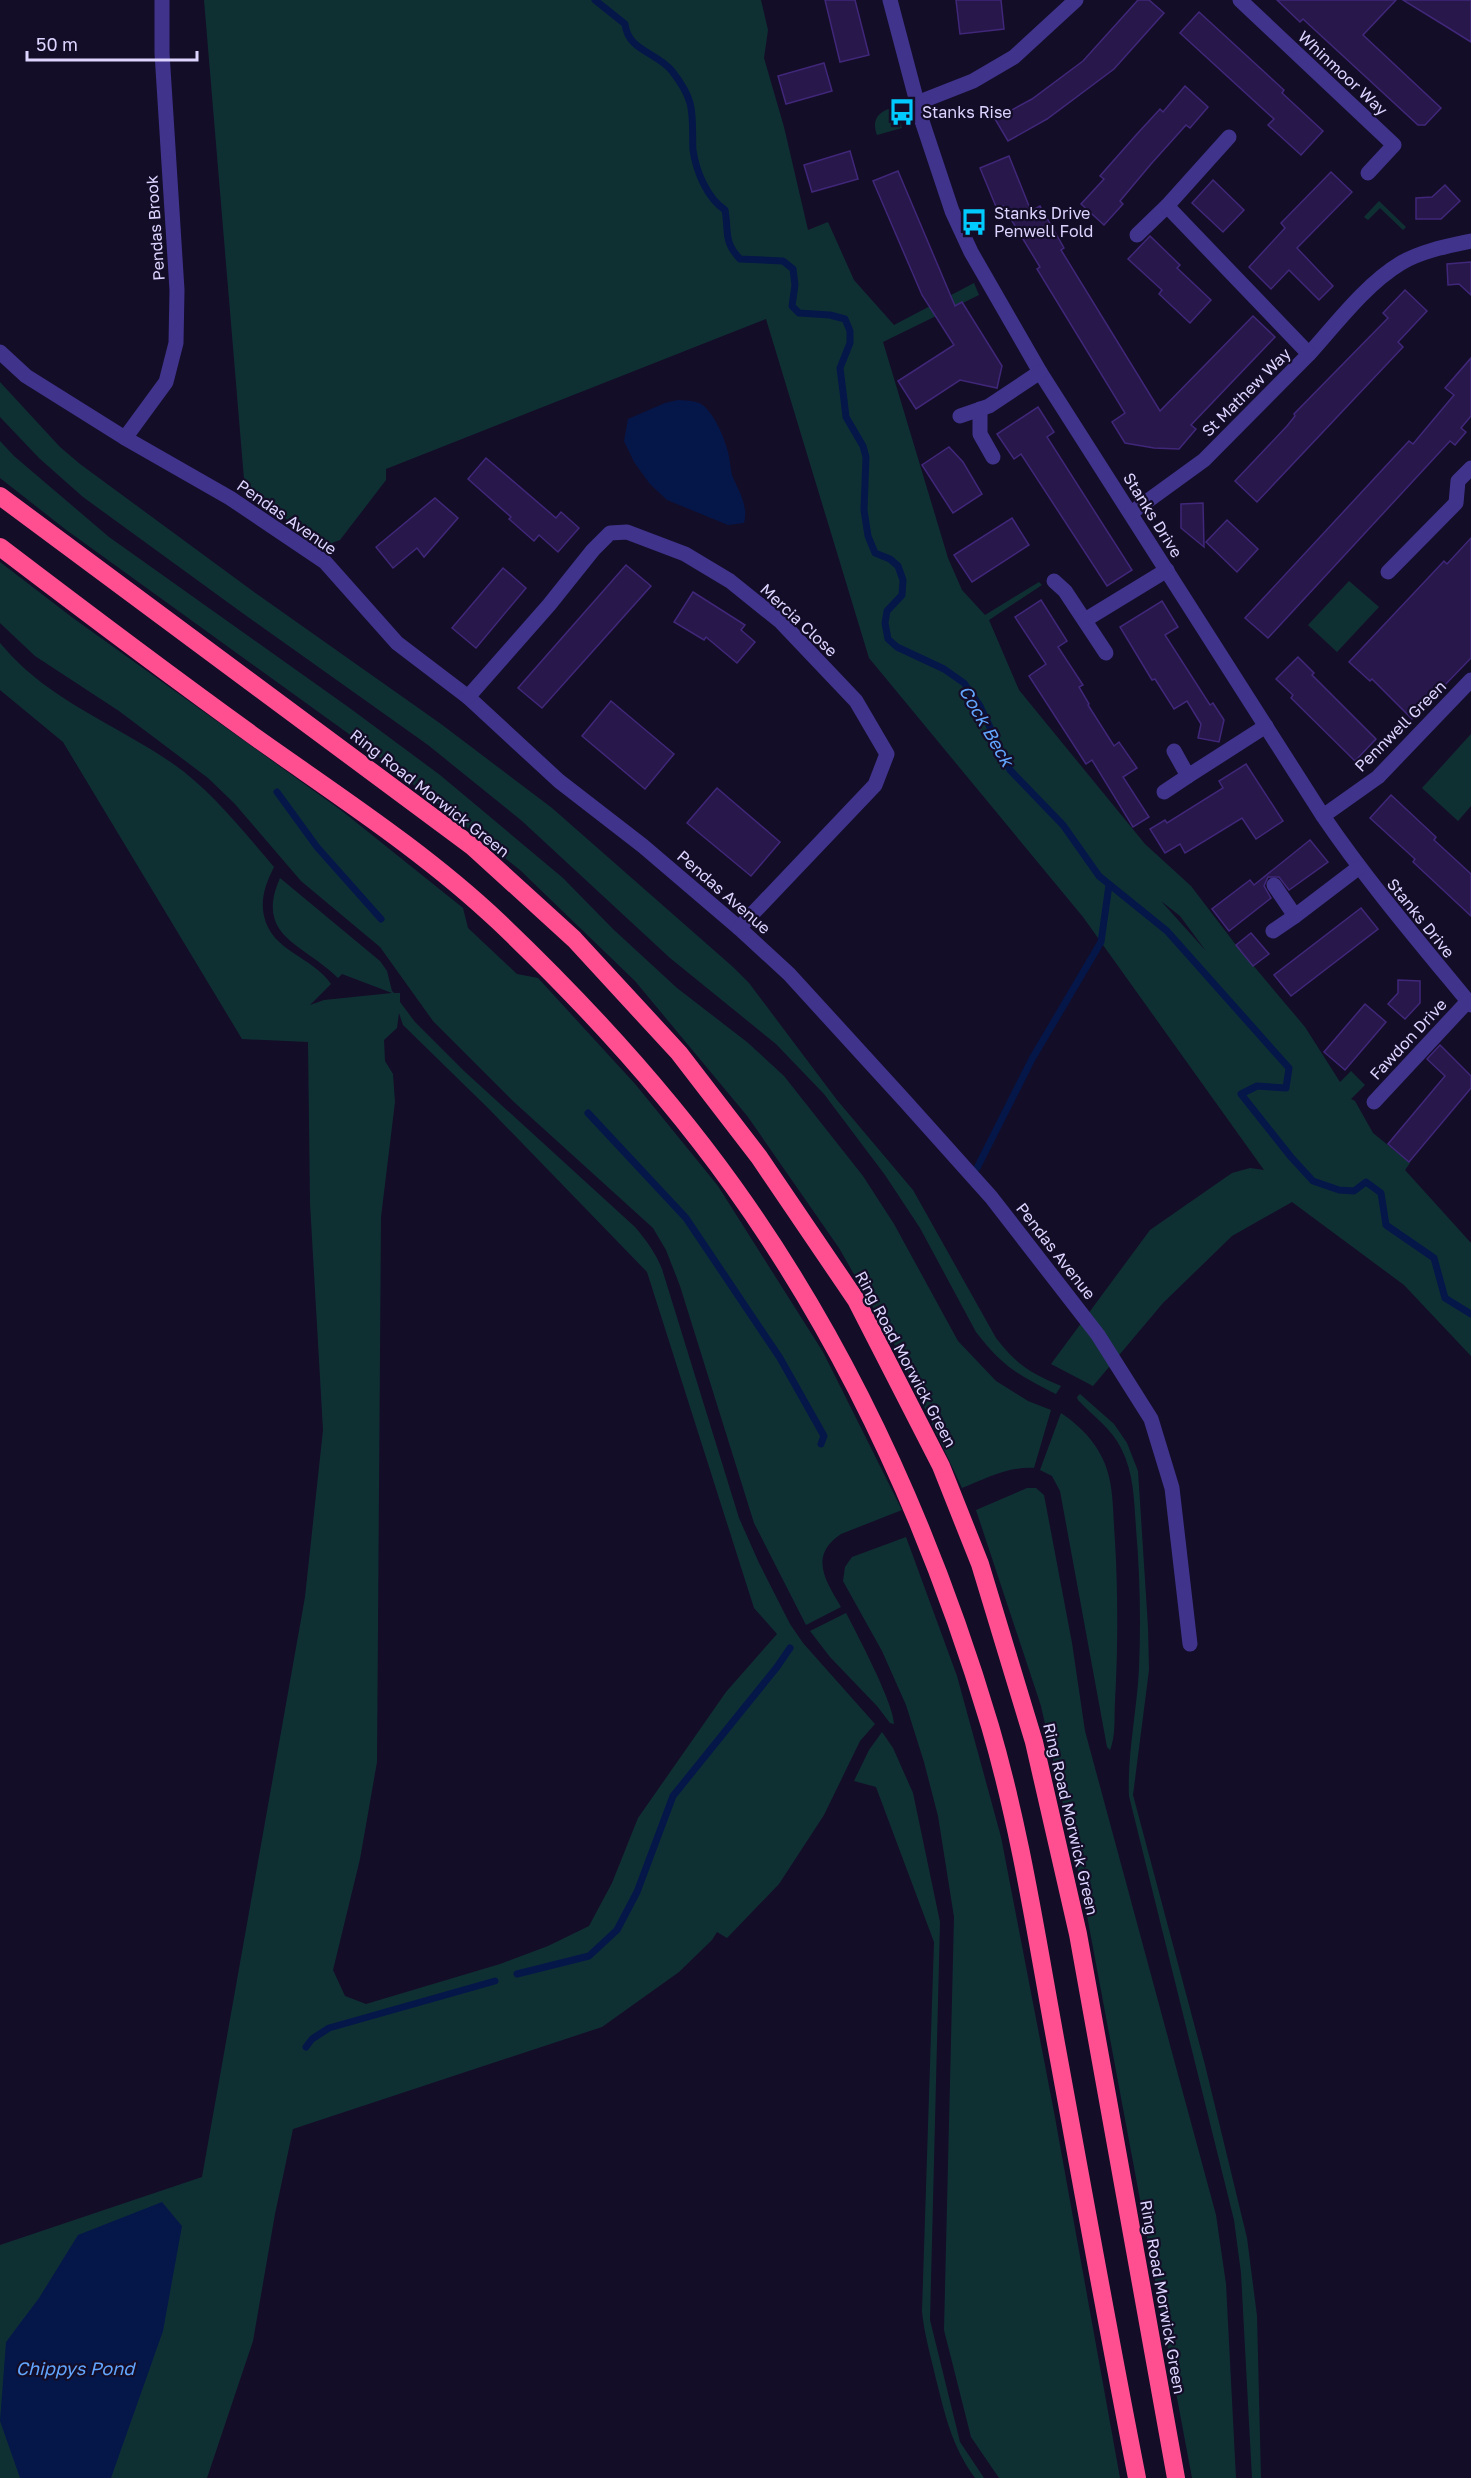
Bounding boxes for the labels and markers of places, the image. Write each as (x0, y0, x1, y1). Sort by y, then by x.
bus stop icon: Stanks Rise (887, 97, 917, 127)
place label: Stanks Rise (922, 102, 1012, 122)
place label: Stanks Drive Penwell Fold (994, 203, 1093, 241)
bus stop icon: Stanks Drive Penwell Fold (959, 207, 989, 237)

